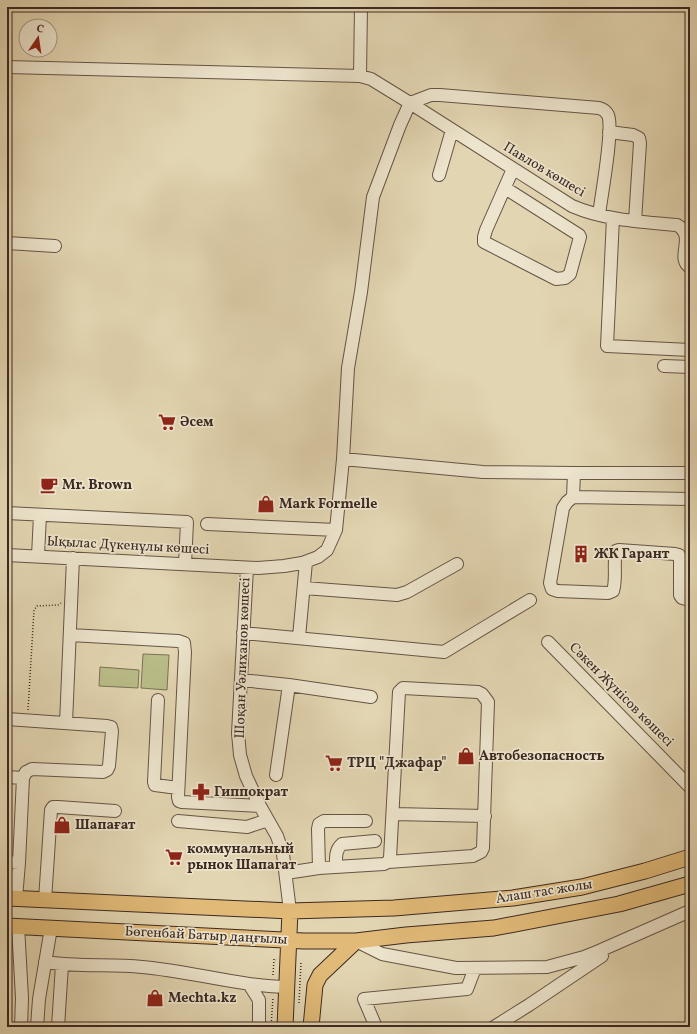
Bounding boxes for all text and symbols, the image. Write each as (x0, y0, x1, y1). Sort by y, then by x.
north arrow (18, 18, 58, 58)
text: С (35, 22, 45, 38)
street label: Павлов көшесі (499, 138, 589, 202)
supermarket icon: Әсем (157, 412, 177, 432)
place label: Әсем (180, 413, 214, 432)
cafe icon: Mr. Brown (39, 475, 59, 495)
place label: Mr. Brown (62, 476, 132, 495)
shop icon: Mark Formelle (256, 494, 276, 514)
place label: Mark Formelle (279, 495, 377, 514)
street label: Ықылас Дүкенұлы көшесі (46, 532, 210, 560)
building icon: ЖК Гарант (571, 544, 591, 564)
place label: ЖК Гарант (594, 545, 670, 564)
street label: Шоқан Уәлиханов көшесі (231, 577, 255, 739)
street label: Сәкен Жүнісов көшесі (564, 638, 678, 752)
shop icon: Автобезопасность (456, 746, 476, 766)
place label: Автобезопасность (479, 747, 605, 766)
supermarket icon: ТРЦ "Джафар" (324, 753, 344, 773)
place label: ТРЦ "Джафар" (347, 754, 447, 773)
pharmacy icon: Гиппократ (191, 782, 211, 802)
place label: Гиппократ (214, 783, 288, 802)
shop icon: Шапағат (52, 815, 72, 835)
place label: Шапағат (75, 816, 136, 835)
place label: коммунальный рынок Шапагат (187, 840, 296, 875)
supermarket icon: коммунальный рынок Шапагат (164, 847, 184, 867)
street label: Алаш тас жолы (494, 875, 594, 909)
street label: Бөгенбай Батыр даңғылы (124, 922, 288, 950)
shop icon: Mechta.kz (145, 988, 165, 1008)
place label: Mechta.kz (168, 989, 236, 1008)

